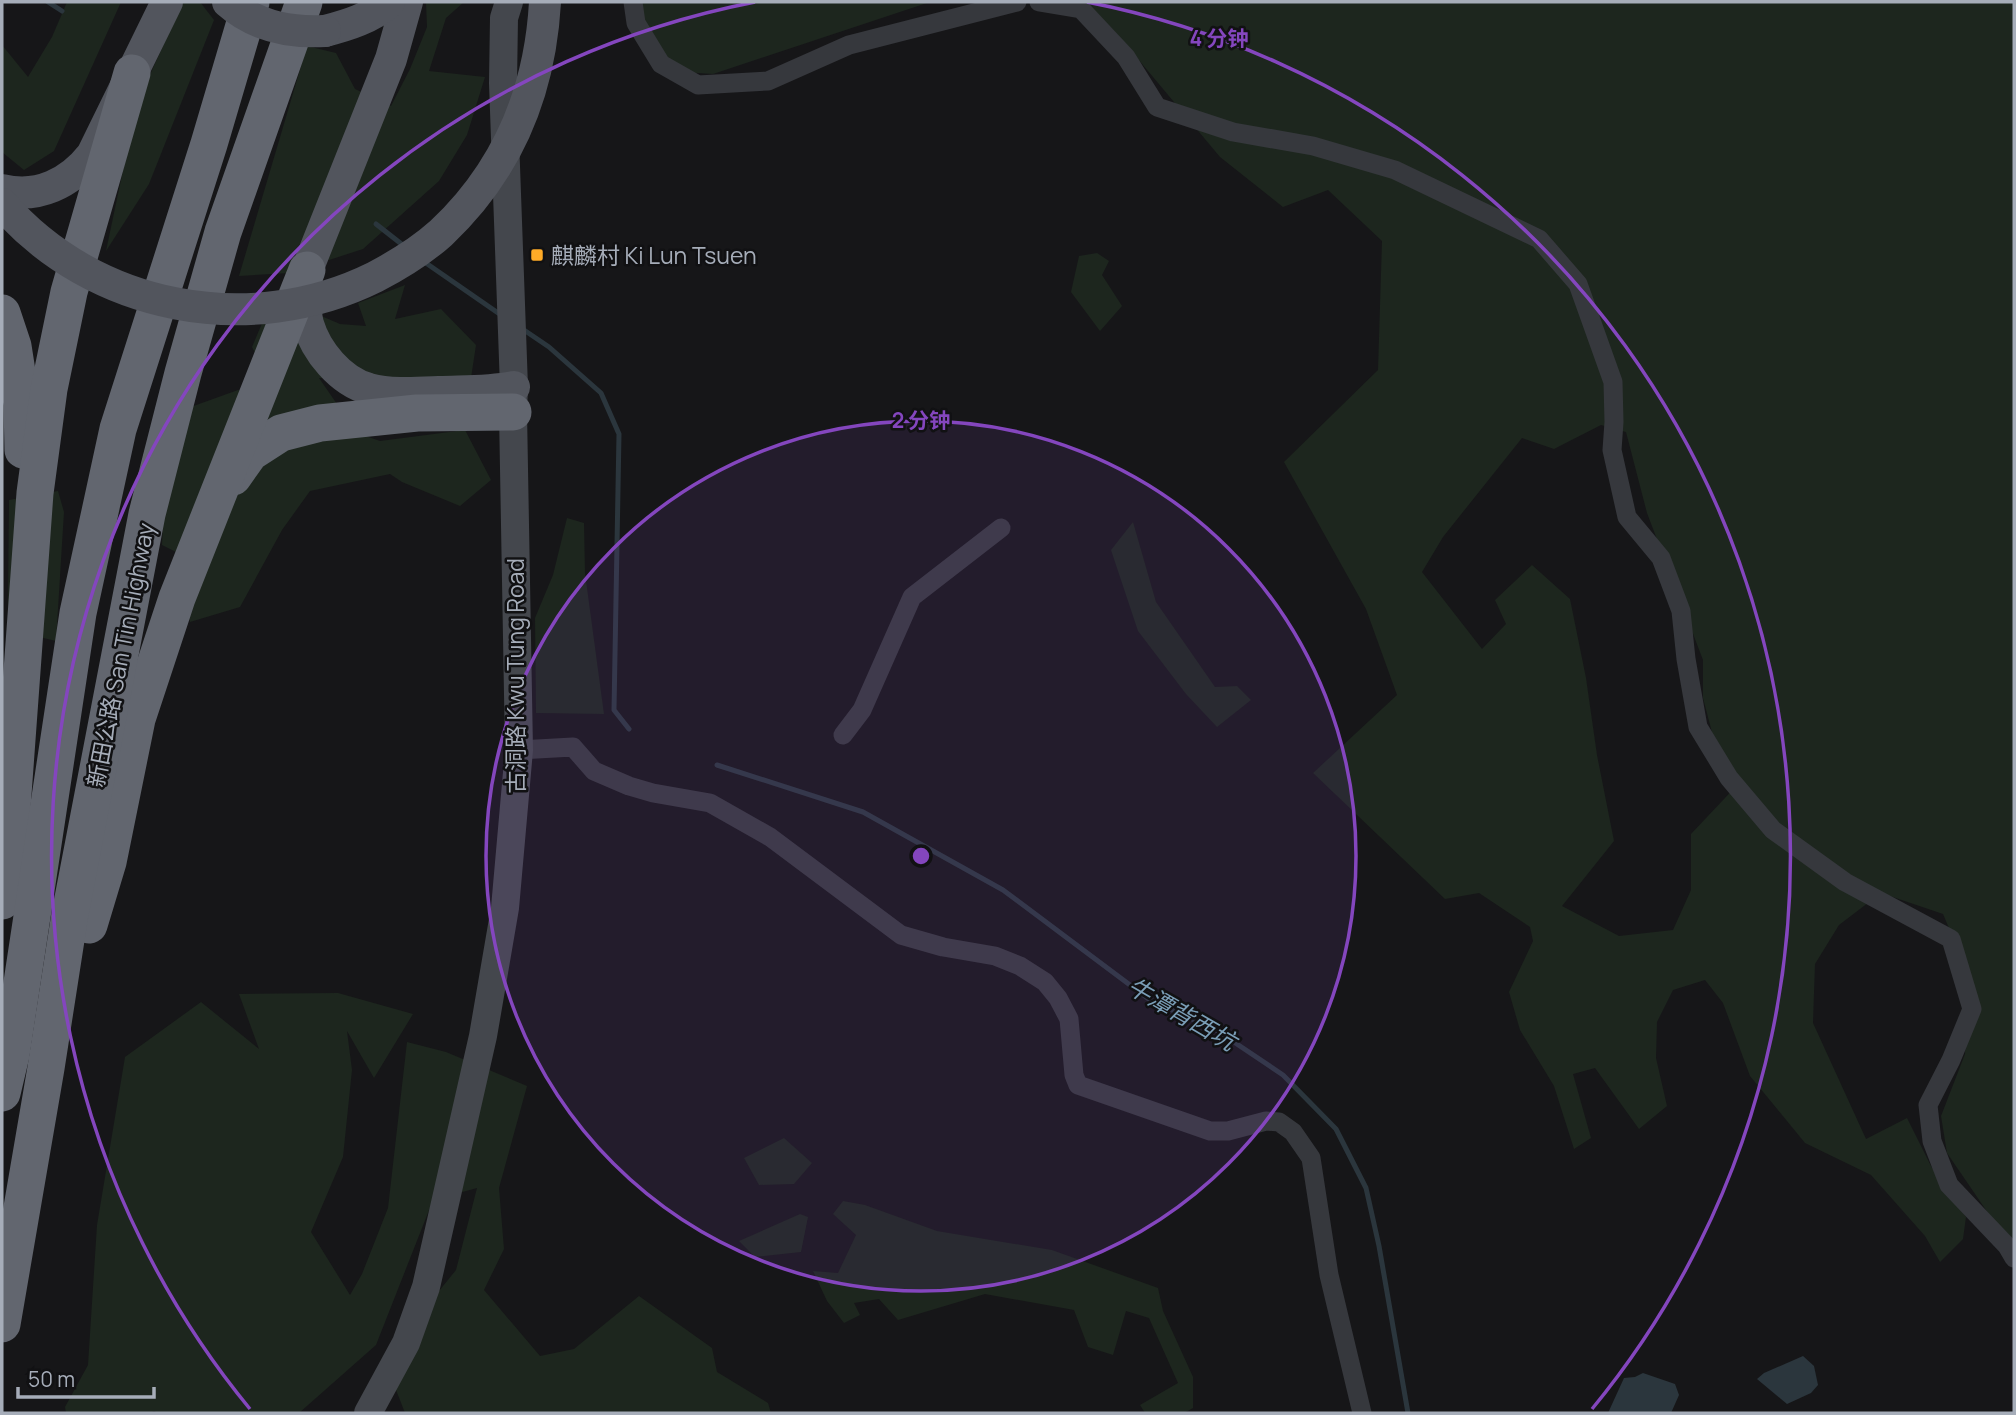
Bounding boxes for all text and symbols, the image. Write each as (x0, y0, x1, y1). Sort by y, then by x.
text: 4 分钟 (1190, 24, 1248, 52)
place label: 麒麟村 Ki Lun Tsuen (551, 239, 757, 271)
marker: 麒麟村 Ki Lun Tsuen (529, 247, 545, 263)
text: 2 分钟 (892, 406, 950, 434)
street label: 新田公路 San Tin Highway (79, 520, 161, 790)
street label: 古洞路 Kwu Tung Road (499, 558, 531, 794)
centre of rings (909, 844, 933, 868)
water label: 牛潭背西坑 (1122, 969, 1245, 1059)
scale bar (18, 1356, 154, 1400)
text: 50 m (28, 1365, 75, 1393)

